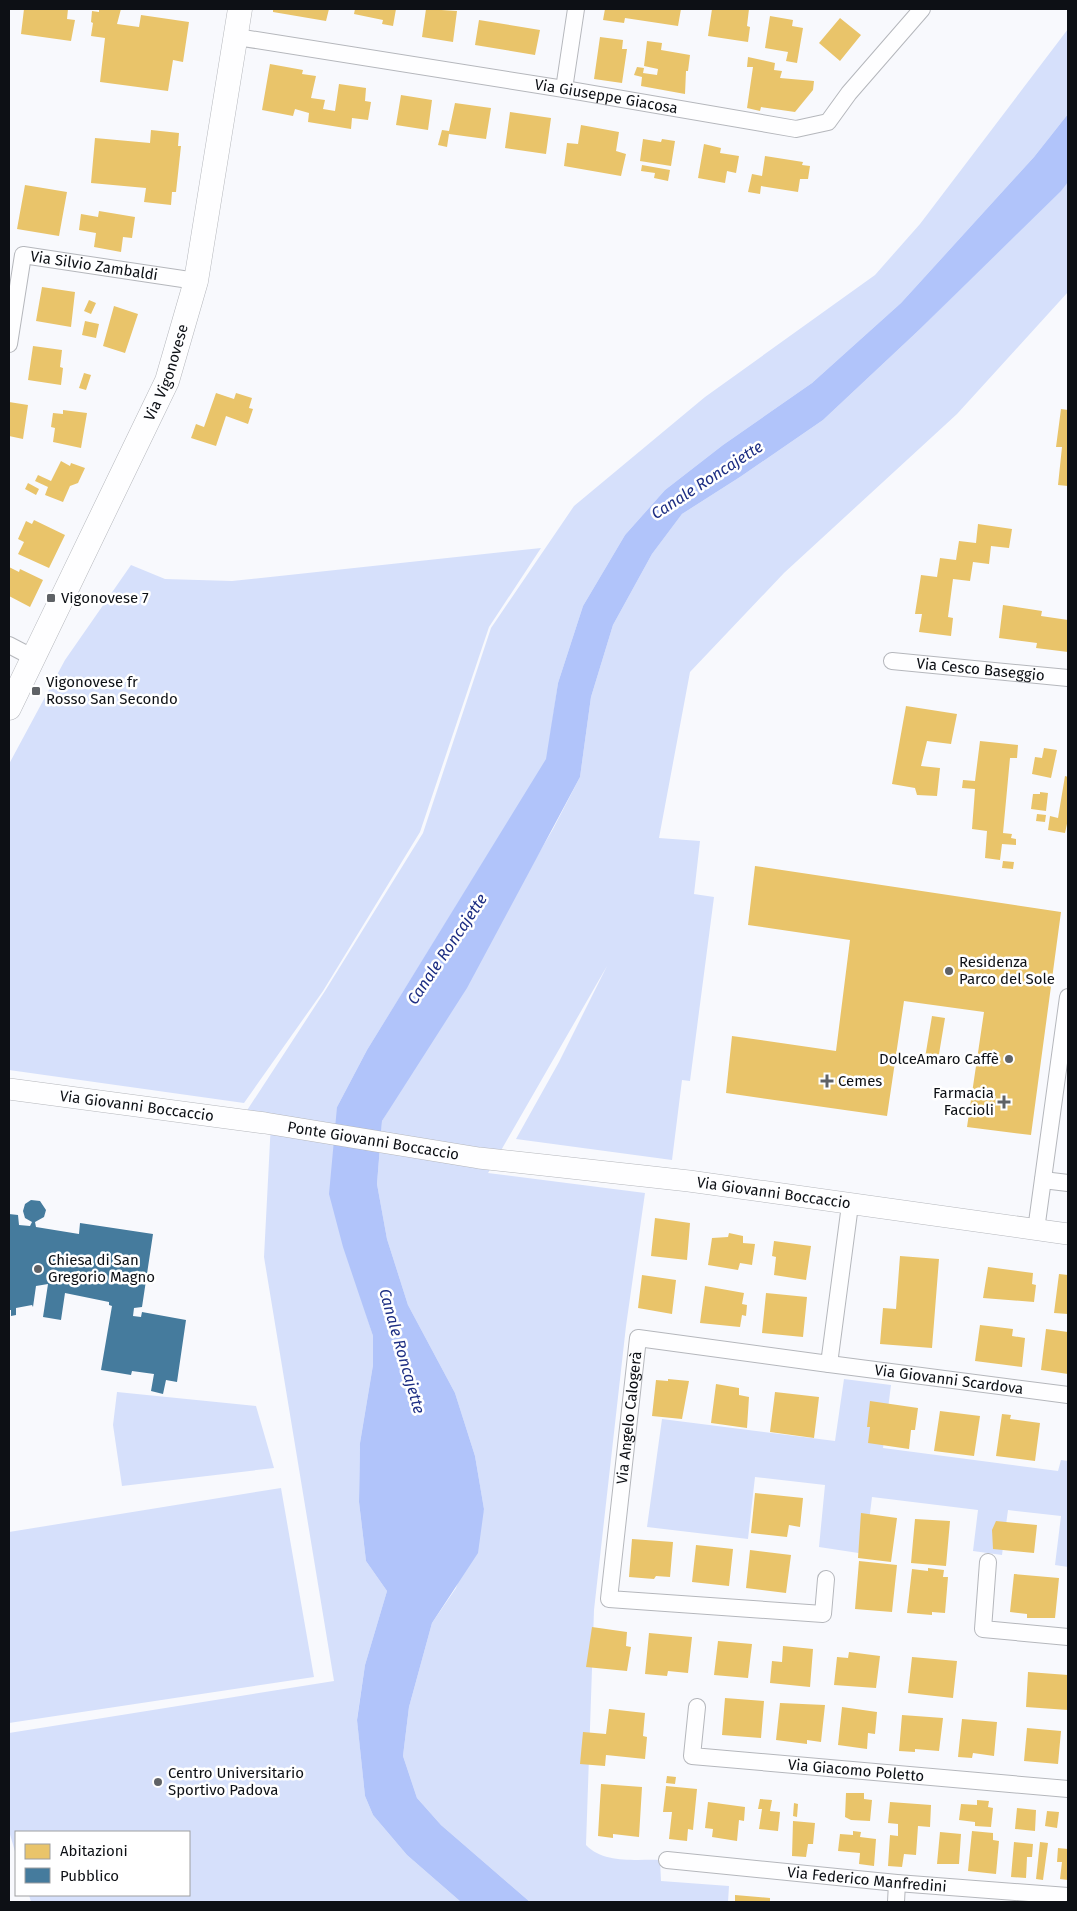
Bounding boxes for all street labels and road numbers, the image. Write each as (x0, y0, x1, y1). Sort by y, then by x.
street label: Via Giuseppe Giacosa (533, 75, 679, 117)
street label: Via Silvio Zambaldi (29, 247, 159, 284)
street label: Via Vigonovese (140, 322, 192, 424)
street label: Via Cesco Baseggio (916, 654, 1045, 685)
street label: Via Giovanni Boccaccio (59, 1087, 215, 1125)
street label: Ponte Giovanni Boccaccio (286, 1118, 461, 1164)
street label: Via Giovanni Boccaccio (696, 1173, 852, 1213)
street label: Via Angelo Calogerà (613, 1350, 645, 1485)
street label: Via Giovanni Scardova (873, 1361, 1025, 1398)
street label: Via Giacomo Poletto (787, 1755, 925, 1785)
street label: Via Federico Manfredini (786, 1863, 947, 1896)

